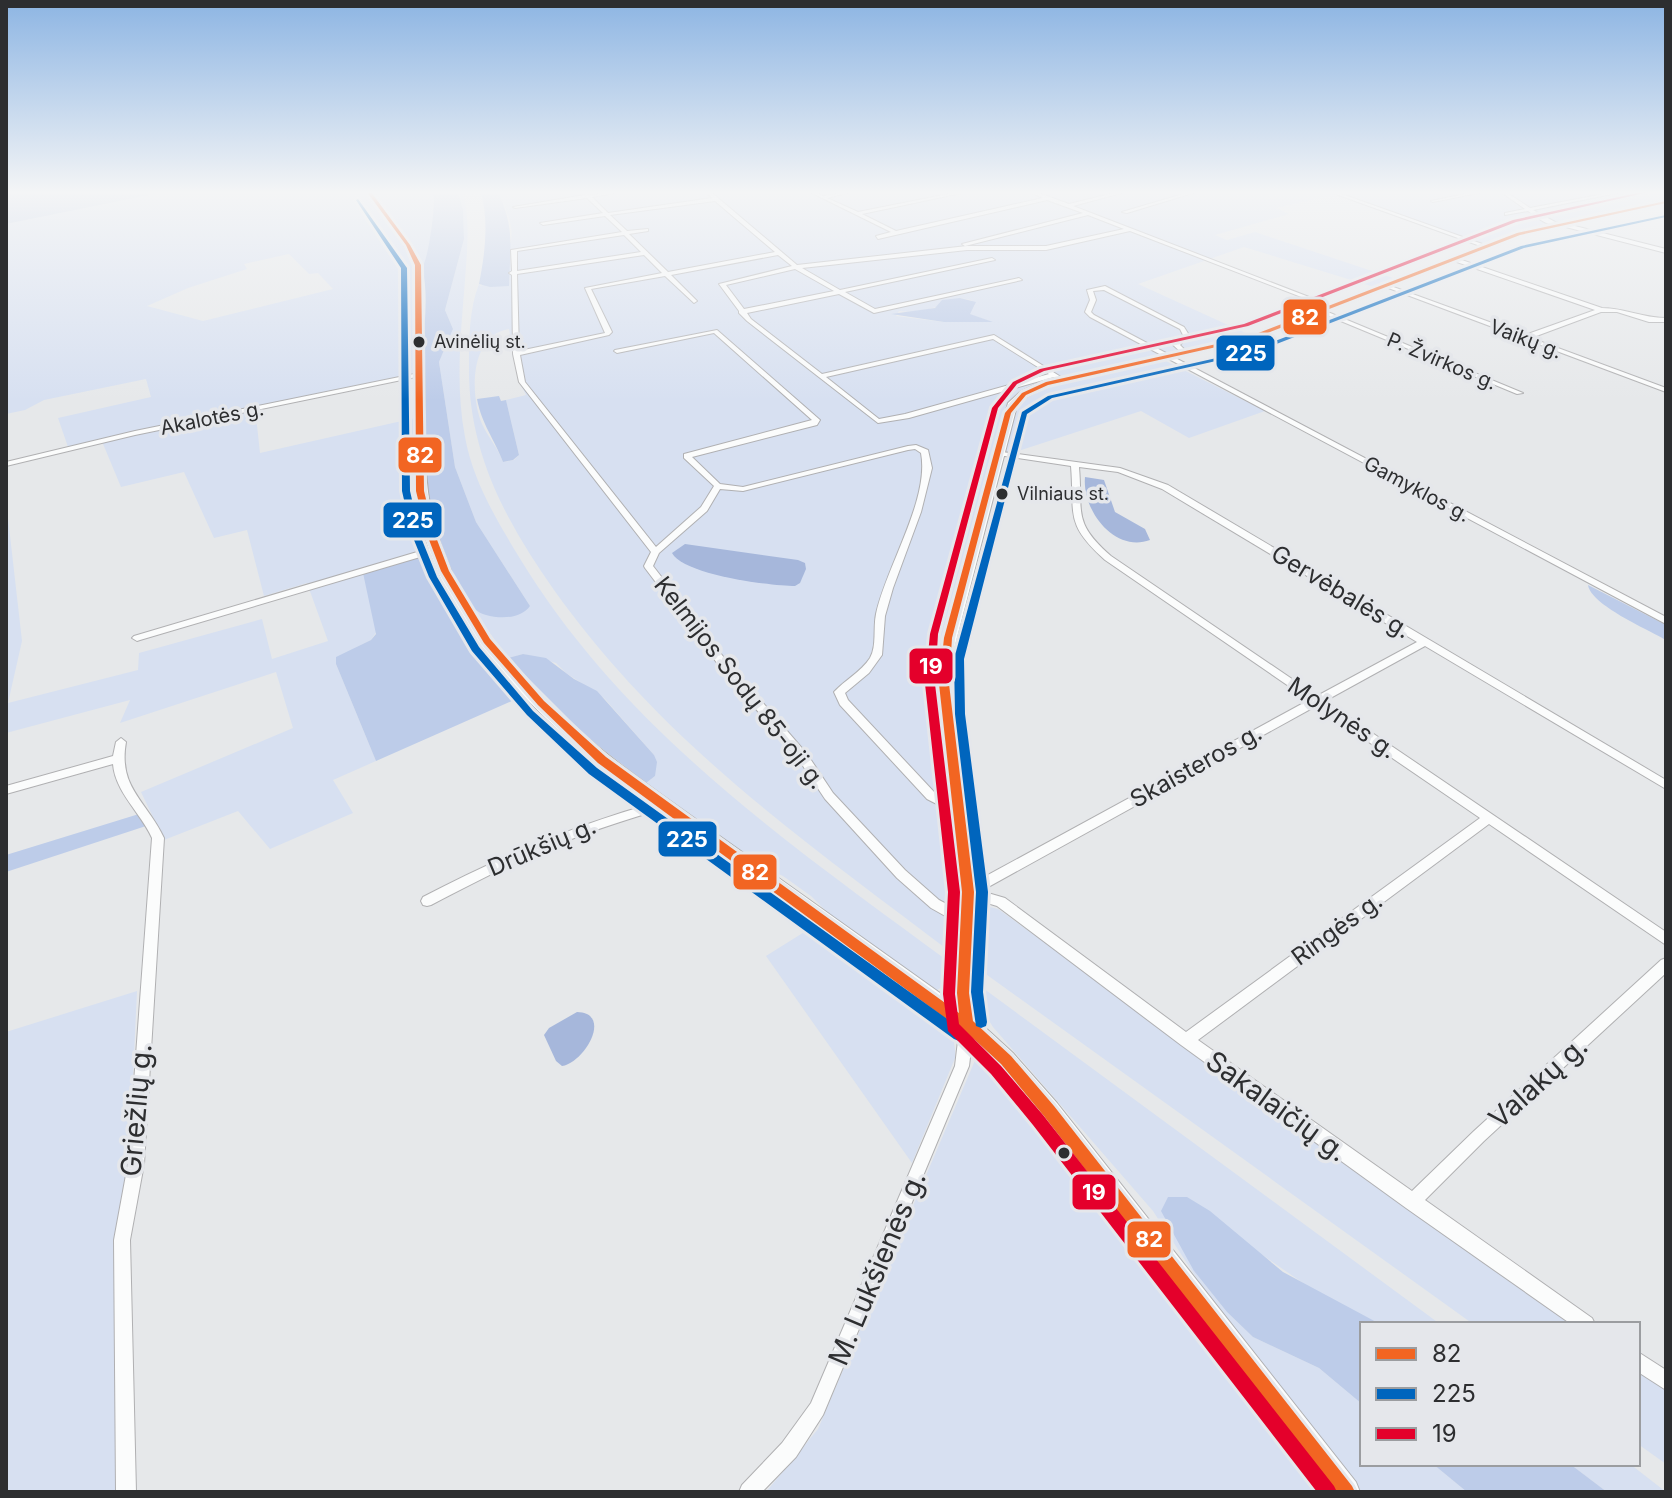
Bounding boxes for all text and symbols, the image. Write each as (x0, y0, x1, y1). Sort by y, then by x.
line badge: 82 (1282, 298, 1328, 336)
text: 82 (1291, 304, 1319, 330)
street label: Vaikų g. (1487, 314, 1565, 364)
street label: P. Žvirkos g. (1384, 326, 1501, 395)
place label: Avinėlių st. (434, 331, 526, 352)
marker: Avinėlių st. (411, 334, 427, 350)
line badge: 225 (1215, 334, 1276, 372)
text: 225 (1225, 340, 1267, 366)
street label: Akalotės g. (158, 396, 266, 440)
line badge: 82 (397, 436, 443, 474)
text: 82 (406, 442, 434, 468)
street label: Gamyklos g. (1360, 451, 1474, 527)
place label: Vilniaus st. (1017, 483, 1109, 504)
marker: Vilniaus st. (994, 486, 1010, 502)
line badge: 225 (382, 501, 443, 539)
text: 225 (392, 507, 434, 533)
street label: Gervėbalės g. (1266, 539, 1416, 645)
street label: Kelmijos Sodų 85-oji g. (648, 571, 832, 795)
line badge: 19 (908, 647, 954, 685)
text: 19 (919, 653, 943, 679)
street label: Molynės g. (1282, 671, 1402, 764)
street label: Skaisteros g. (1125, 717, 1267, 814)
street label: Drūkšių g. (483, 811, 600, 882)
line badge: 225 (657, 820, 718, 858)
text: 225 (666, 826, 708, 852)
line badge: 82 (732, 853, 778, 891)
text: 82 (741, 859, 769, 885)
street label: Ringės g. (1286, 886, 1388, 971)
street label: Valakų g. (1482, 1029, 1594, 1135)
street label: Griežlių g. (113, 1042, 159, 1178)
street label: Sakalaičių g. (1200, 1043, 1354, 1169)
unlabelled marker (1056, 1145, 1072, 1161)
street label: M. Lukšienės g. (821, 1166, 933, 1370)
line badge: 19 (1071, 1173, 1117, 1211)
text: 19 (1082, 1179, 1106, 1205)
line badge: 82 (1126, 1220, 1172, 1259)
text: 82 (1135, 1226, 1163, 1252)
legend (1360, 1322, 1640, 1466)
text: 82 (1432, 1339, 1461, 1368)
text: 225 (1432, 1379, 1476, 1408)
text: 19 (1432, 1419, 1457, 1448)

